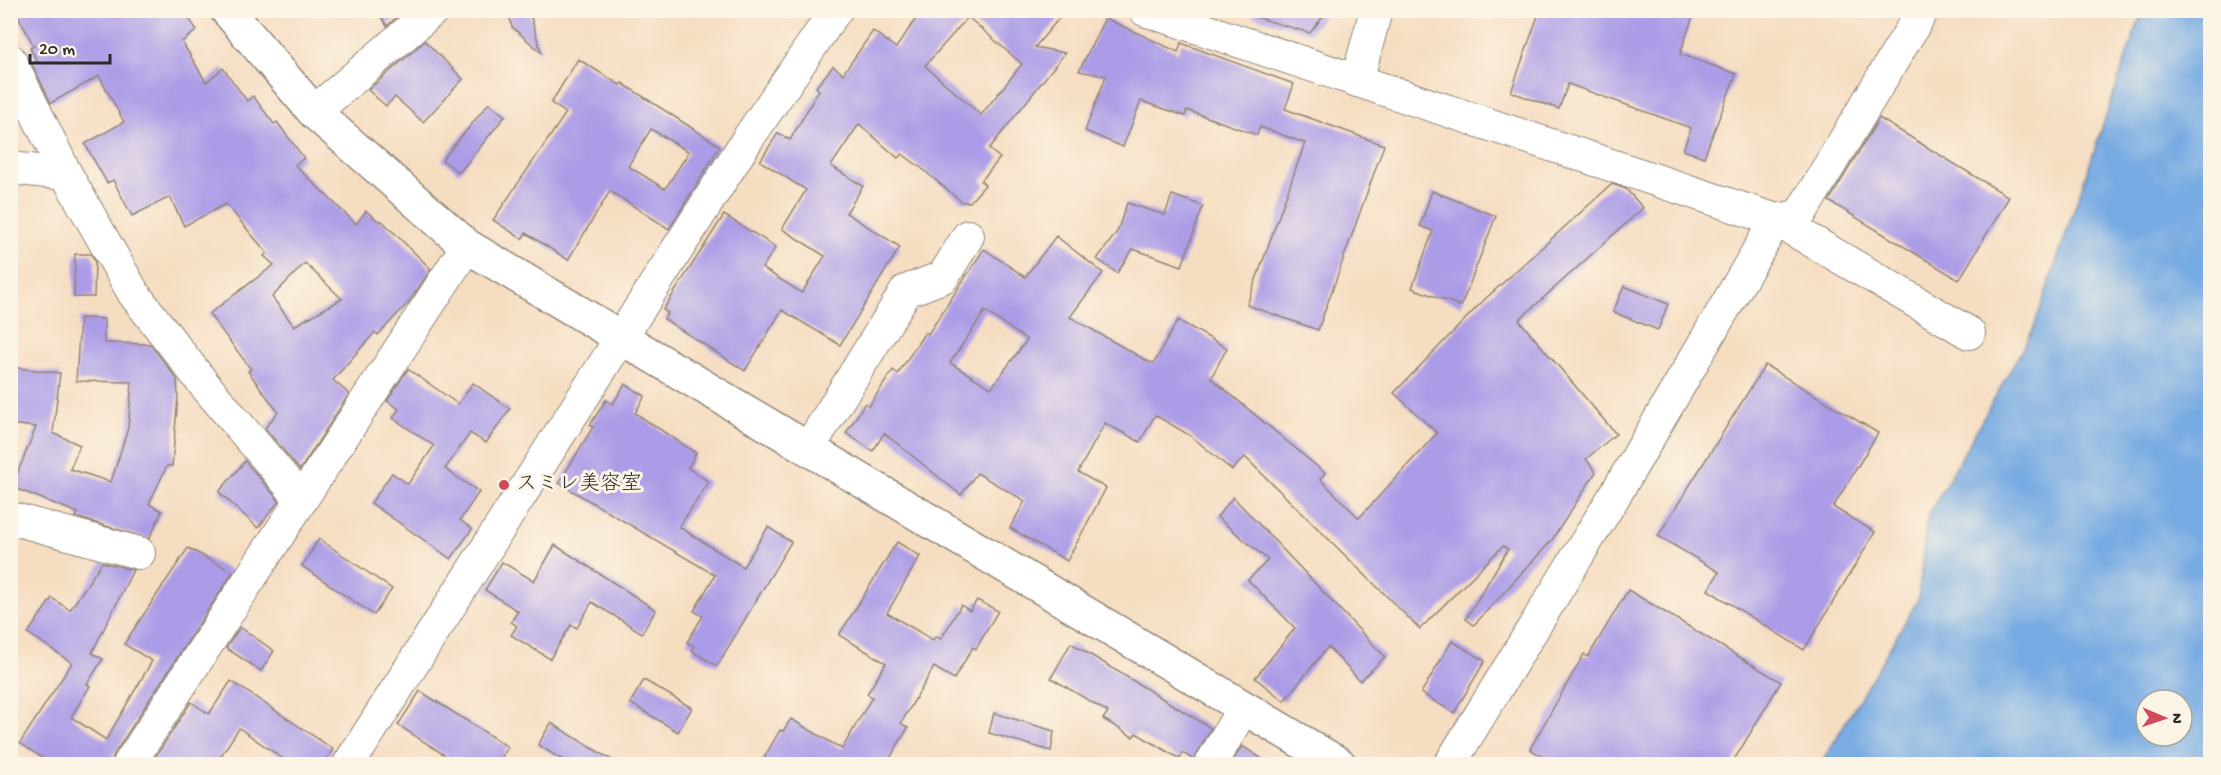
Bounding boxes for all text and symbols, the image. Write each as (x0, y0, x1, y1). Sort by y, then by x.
scale bar (30, 27, 110, 65)
text: 20 m (39, 40, 75, 61)
place label: スミレ美容室 (516, 471, 642, 498)
marker: スミレ美容室 (497, 478, 511, 492)
north arrow (2134, 688, 2194, 748)
text: N (2166, 713, 2185, 725)

